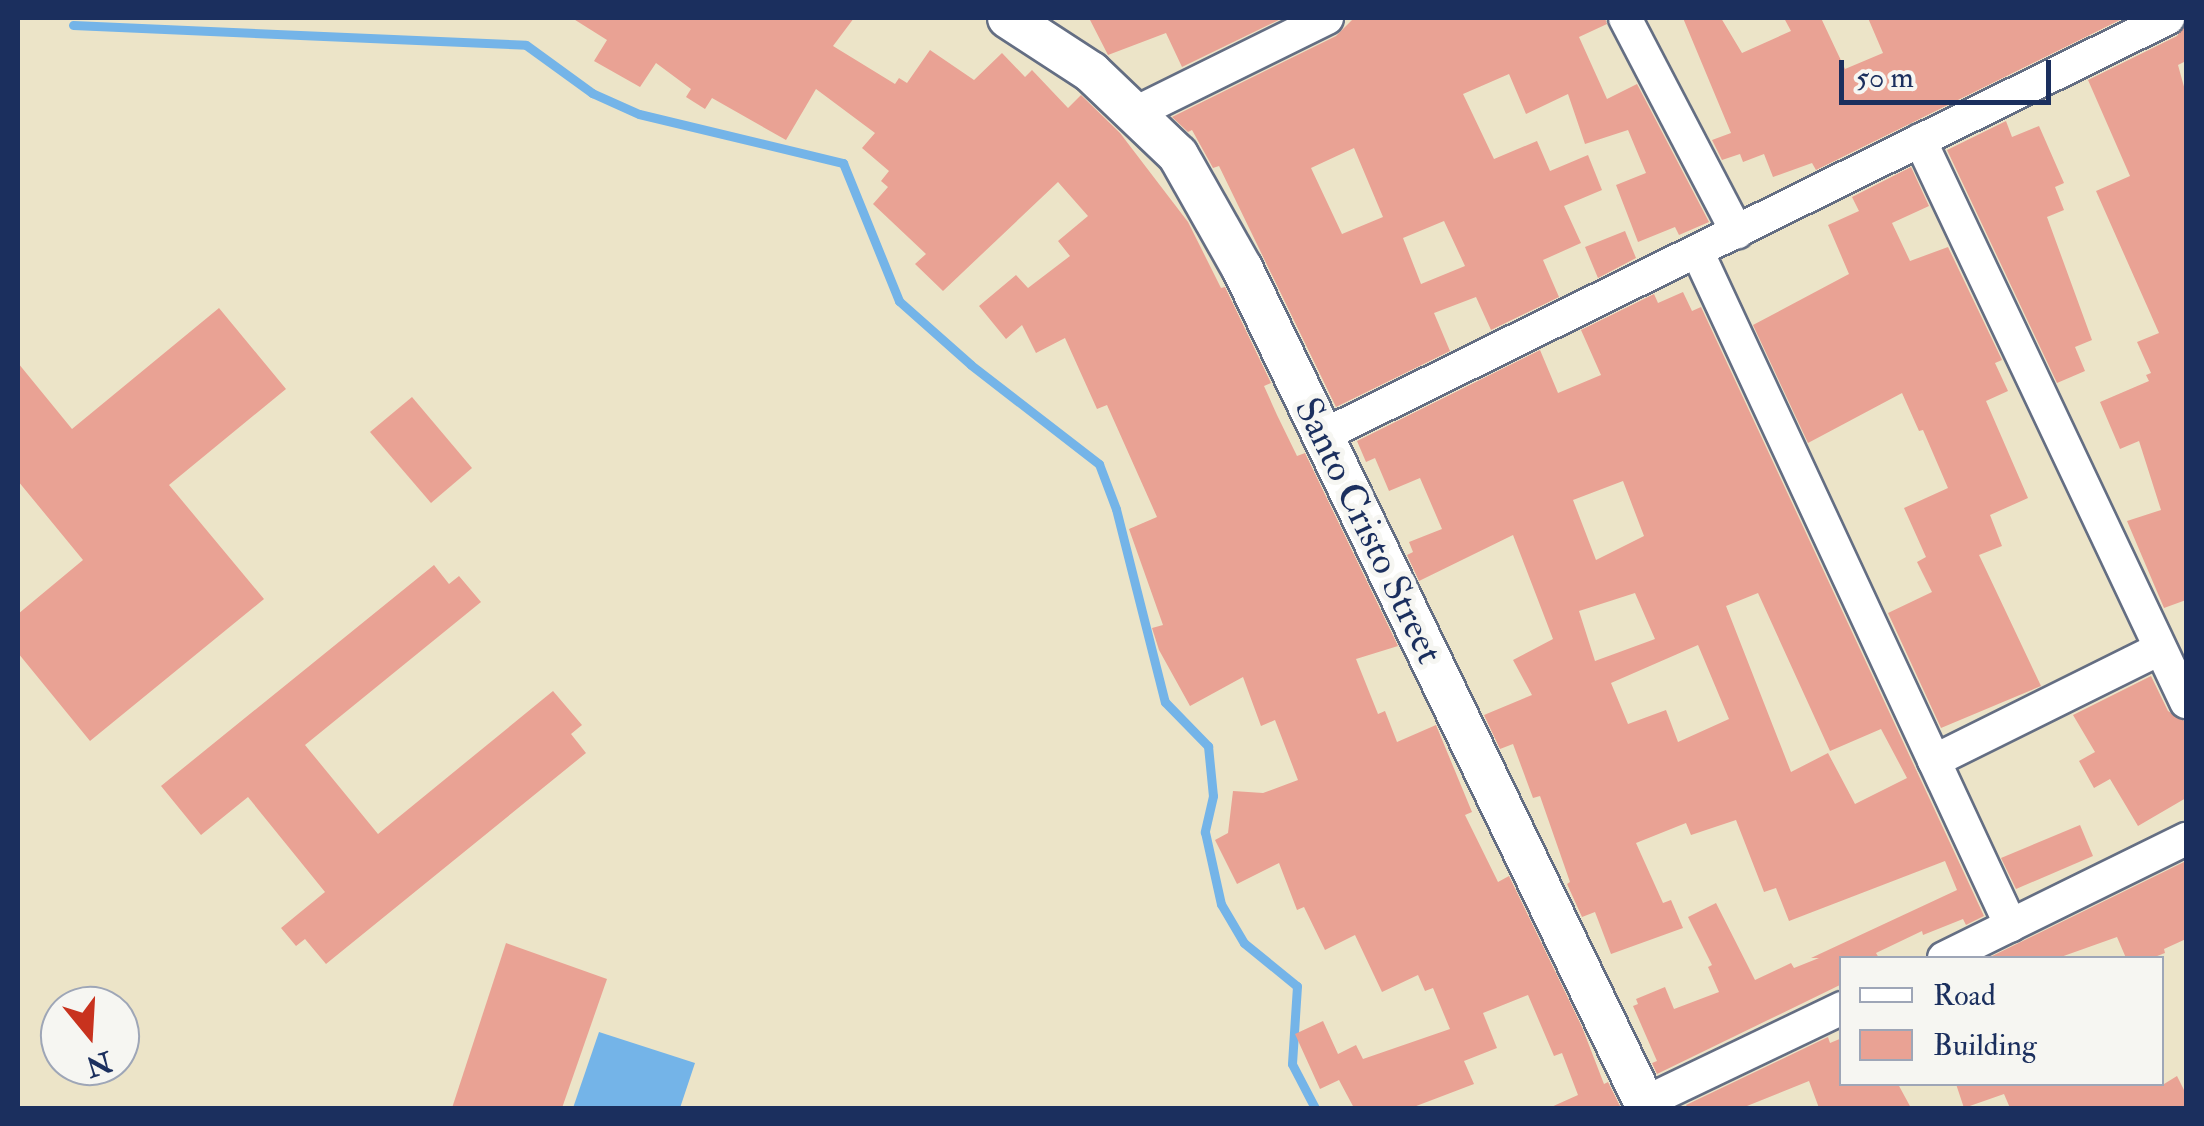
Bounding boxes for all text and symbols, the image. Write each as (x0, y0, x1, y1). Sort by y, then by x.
scale bar (1844, 40, 2056, 102)
text: 50 m (1856, 59, 1914, 96)
street label: Santo Cristo Street (1284, 391, 1452, 671)
legend (1839, 956, 2164, 1086)
text: Road (1933, 977, 1996, 1014)
north arrow (40, 986, 140, 1086)
text: Building (1933, 1027, 2037, 1064)
text: N (81, 1043, 116, 1084)

